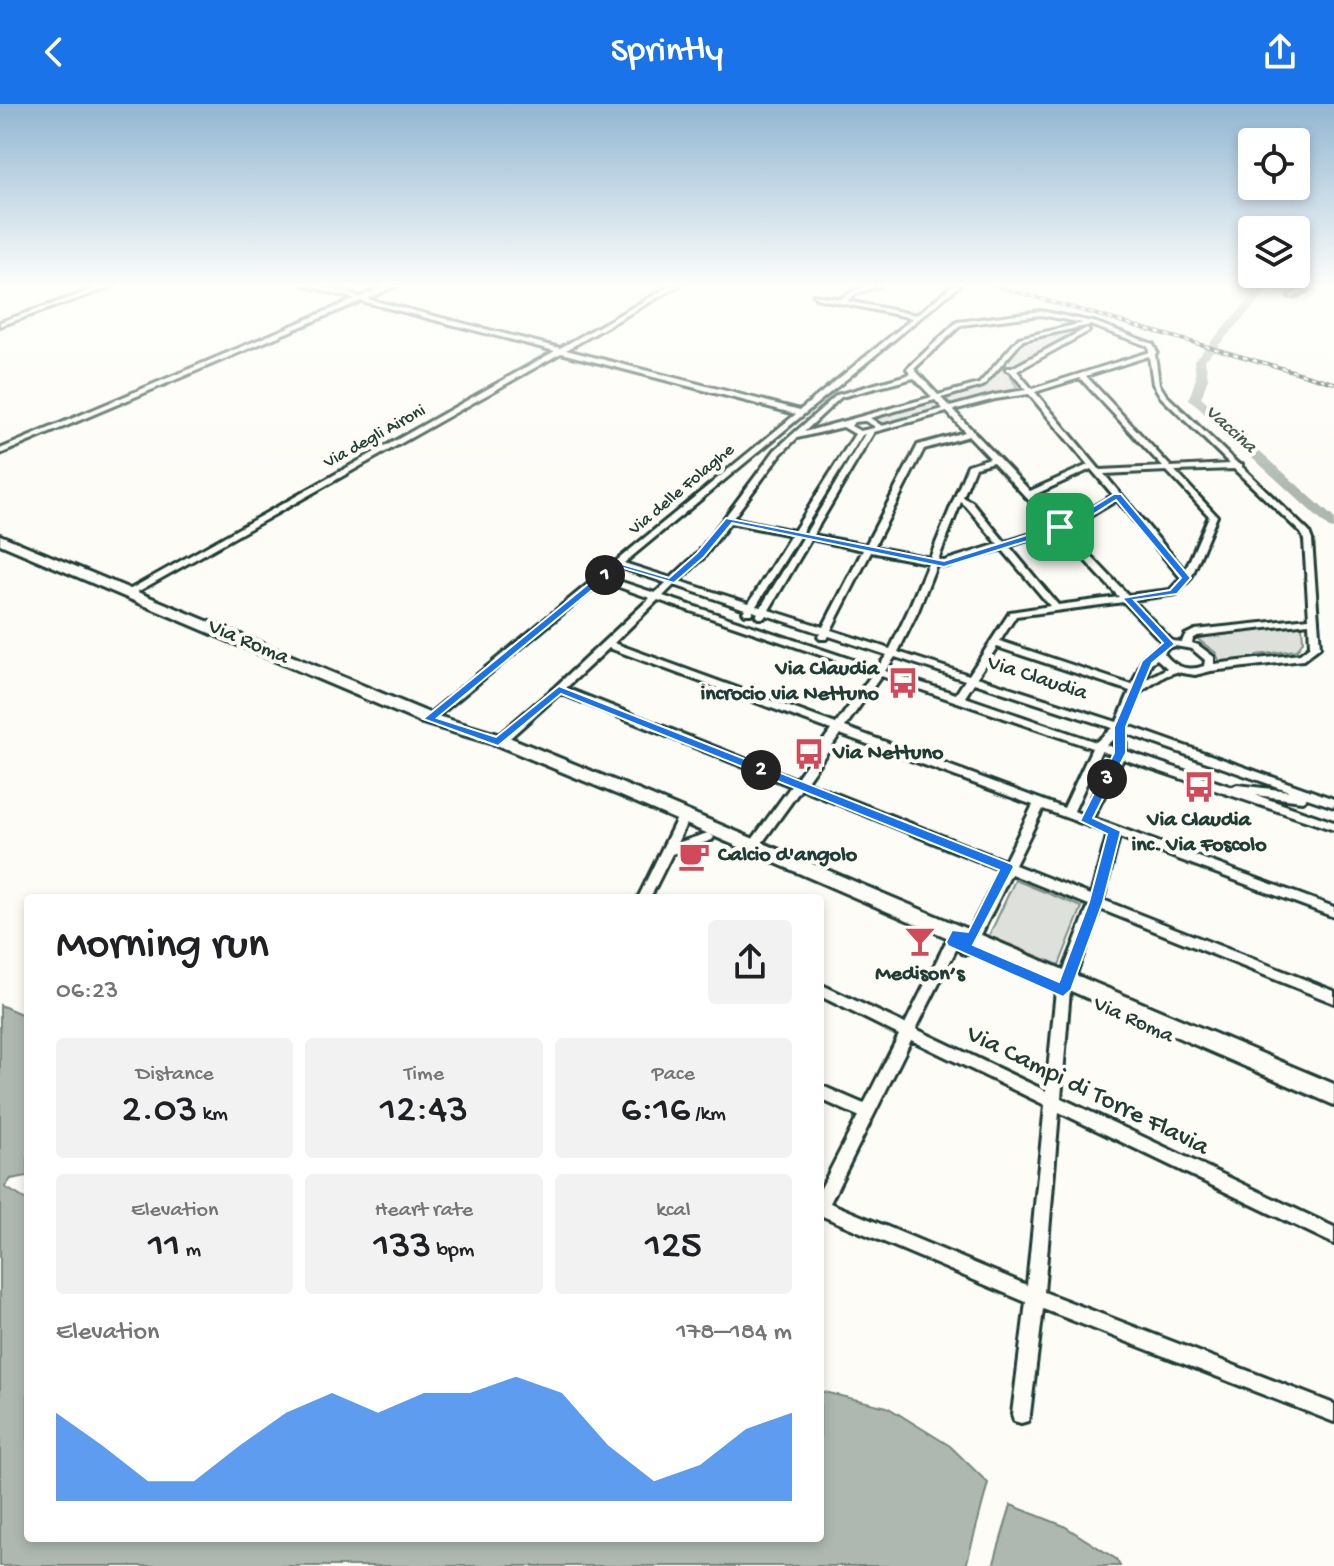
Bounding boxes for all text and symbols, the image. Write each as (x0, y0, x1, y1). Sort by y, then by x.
icon: back (32, 30, 76, 74)
icon: share (1258, 30, 1302, 74)
text: Sprintly (611, 31, 723, 74)
map controls (1238, 128, 1310, 288)
button: locate (1238, 128, 1310, 200)
button: layers (1238, 216, 1310, 288)
street label: Via degli Aironi (320, 400, 430, 474)
water label: Vaccina (1200, 401, 1262, 460)
street label: Via delle Folaghe (624, 439, 740, 541)
pin (1026, 493, 1094, 561)
icon: arrive (1038, 505, 1082, 549)
pin: 1 (585, 555, 625, 595)
text: 1 (601, 562, 609, 588)
street label: Via Roma (203, 614, 293, 672)
street label: Via Claudia (983, 650, 1091, 708)
place label: Via Claudia incrocio via Nettuno (700, 657, 881, 708)
bus stop icon: Via Claudia incrocio via Nettuno (886, 666, 920, 700)
bus stop icon: Via Nettuno (792, 737, 826, 771)
place label: Via Nettuno (832, 741, 944, 767)
pin: 2 (741, 750, 781, 790)
text: 2 (756, 757, 766, 783)
pin: 3 (1087, 759, 1127, 799)
text: 3 (1101, 766, 1113, 792)
bus stop icon: Via Claudia inc. Via Foscolo (1182, 770, 1216, 804)
place label: Via Claudia inc. Via Foscolo (1131, 808, 1267, 859)
cafe icon: Calcio d'angolo (677, 839, 711, 873)
place label: Calcio d'angolo (717, 843, 858, 869)
button: share (708, 920, 792, 1004)
text: Morning run (56, 921, 269, 973)
bar icon: Medison’s (903, 924, 937, 958)
place label: Medison’s (875, 962, 967, 988)
text: 06:23 (56, 977, 118, 1008)
street label: Via Roma (1088, 991, 1178, 1051)
street label: Via Campi di Torre Flavia (960, 1019, 1215, 1165)
text: Distance (136, 1062, 214, 1088)
text: Time (404, 1062, 444, 1088)
text: Pace (652, 1062, 695, 1088)
text: 2.03 (122, 1088, 197, 1135)
text: 12:43 (380, 1088, 468, 1135)
text: 6:16 (621, 1088, 690, 1135)
text: km (197, 1102, 228, 1128)
text: /km (690, 1102, 726, 1128)
text: Elevation (131, 1198, 218, 1224)
text: Heart rate (375, 1198, 473, 1224)
text: kcal (656, 1198, 690, 1224)
text: 11 (148, 1224, 180, 1271)
text: 133 (374, 1224, 431, 1271)
text: 125 (645, 1224, 702, 1271)
text: m (180, 1238, 201, 1264)
text: bpm (431, 1238, 474, 1264)
text: Elevation (56, 1318, 159, 1349)
text: 178–184 m (676, 1318, 792, 1349)

